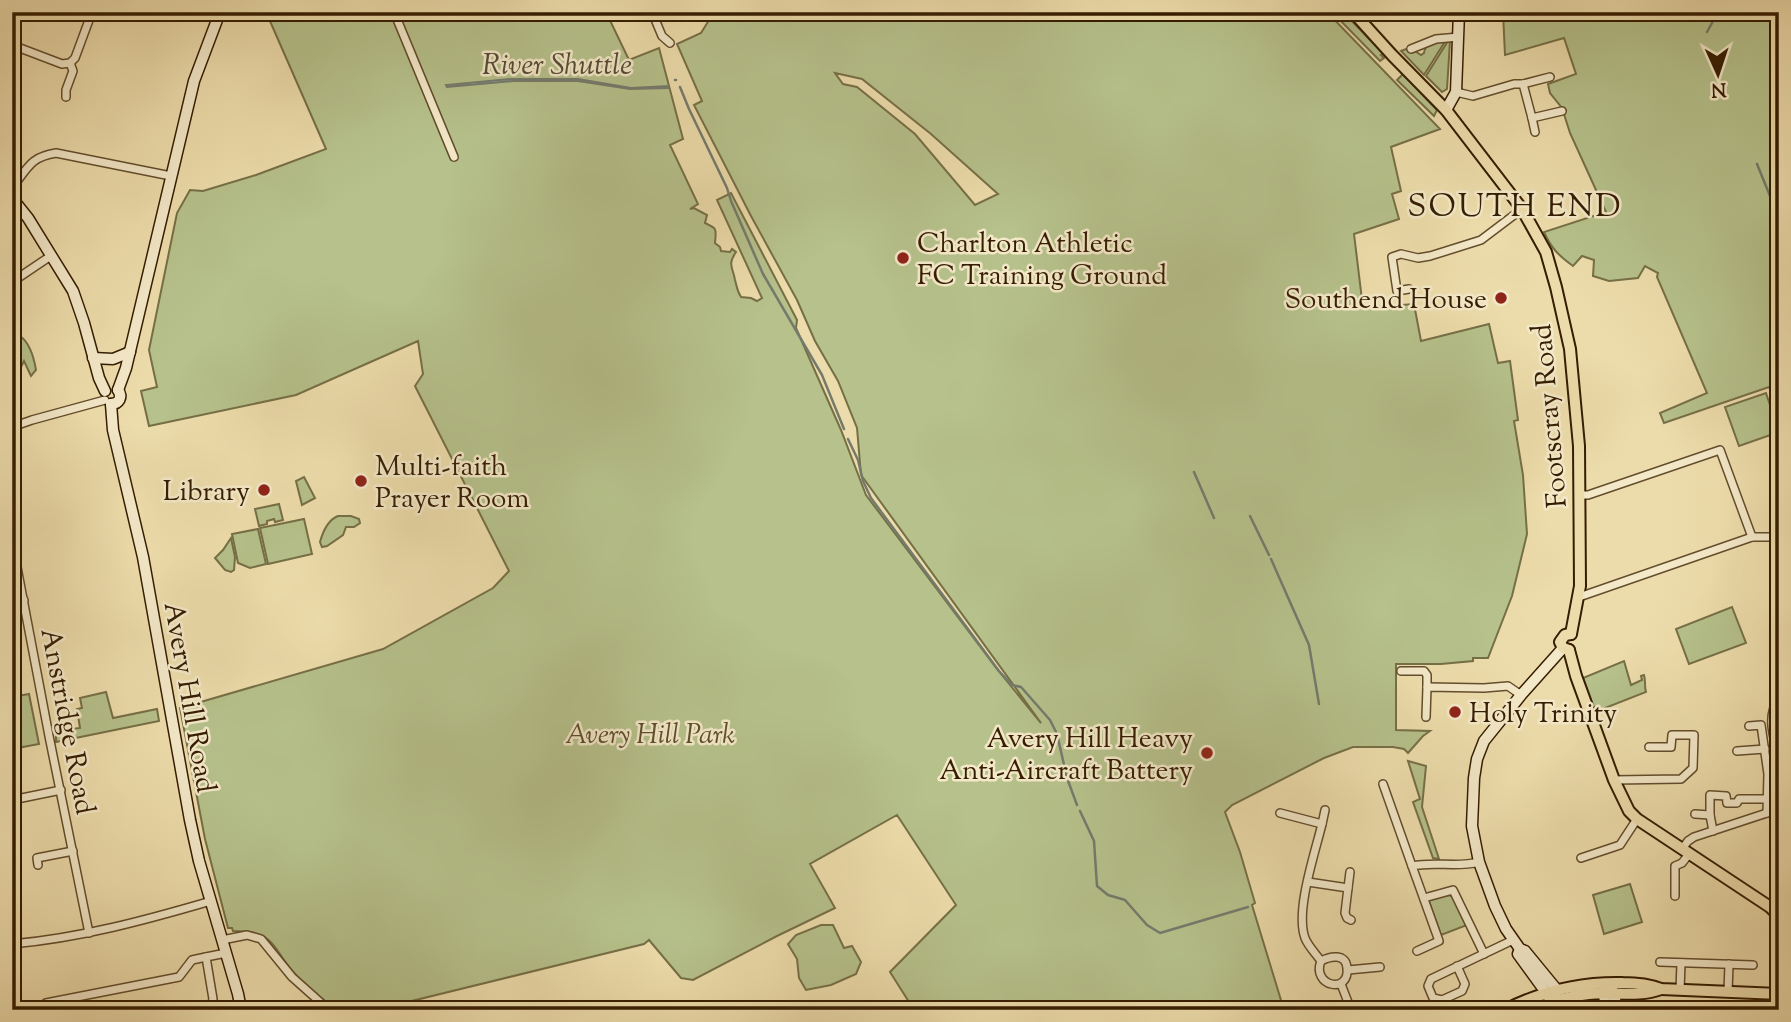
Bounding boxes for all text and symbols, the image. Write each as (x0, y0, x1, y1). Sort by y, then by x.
north arrow (1682, 38, 1752, 108)
water label: River Shuttle (482, 45, 632, 88)
text: N (1710, 75, 1727, 102)
district label: SOUTH END (1407, 185, 1623, 231)
place label: Charlton Athletic FC Training Ground (917, 225, 1167, 297)
marker: Charlton Athletic FC Training Ground (895, 250, 911, 266)
place label: Southend House (1284, 281, 1487, 321)
marker: Southend House (1493, 290, 1509, 306)
street label: Footscray Road (1523, 322, 1579, 509)
place label: Multi-faith Prayer Room (375, 448, 529, 520)
place label: Library (163, 473, 250, 513)
marker: Multi-faith Prayer Room (353, 473, 369, 489)
marker: Library (256, 482, 272, 498)
street label: Avery Hill Road (152, 599, 225, 796)
street label: Anstridge Road (28, 625, 104, 818)
place label: Holy Trinity (1469, 695, 1617, 735)
marker: Holy Trinity (1447, 704, 1463, 720)
park label: Avery Hill Park (565, 716, 735, 756)
place label: Avery Hill Heavy Anti-Aircraft Battery (939, 720, 1193, 792)
marker: Avery Hill Heavy Anti-Aircraft Battery (1199, 745, 1215, 761)

